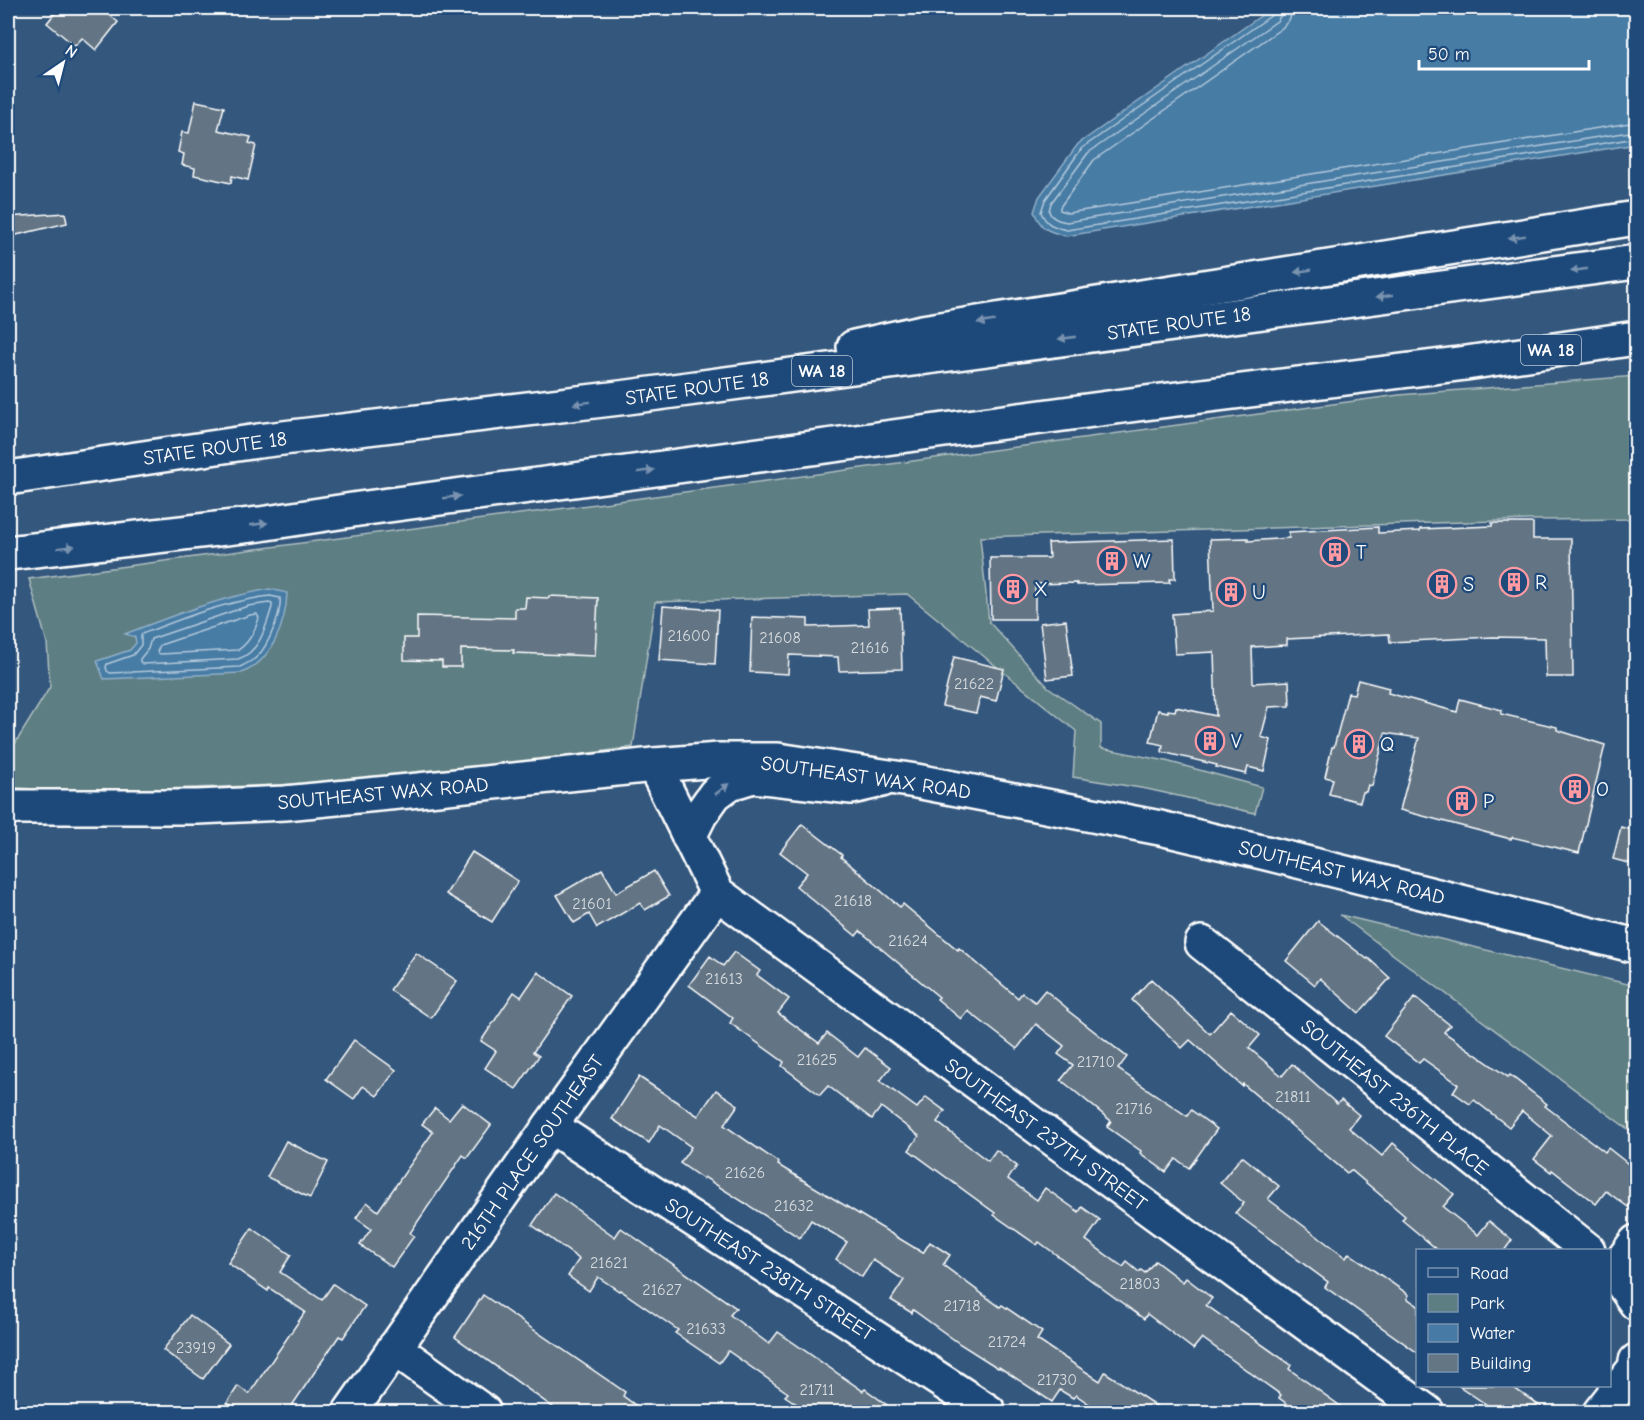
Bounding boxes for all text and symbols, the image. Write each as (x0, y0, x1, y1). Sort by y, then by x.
north arrow (33, 33, 93, 93)
scale bar (1419, 33, 1588, 71)
text: N (62, 41, 80, 62)
text: 50 m (1428, 44, 1470, 65)
one-way arrow (1507, 233, 1526, 242)
one-way arrow (1569, 265, 1588, 274)
one-way arrow (1294, 267, 1313, 276)
one-way arrow (1376, 291, 1395, 300)
street label: STATE ROUTE 18 (1106, 302, 1252, 345)
one-way arrow (977, 318, 996, 327)
one-way arrow (1058, 334, 1077, 343)
road number: WA 18 (1521, 335, 1581, 365)
road number: WA 18 (792, 356, 852, 386)
street label: STATE ROUTE 18 (624, 367, 770, 410)
one-way arrow (573, 398, 592, 408)
street label: STATE ROUTE 18 (142, 427, 288, 470)
one-way arrow (636, 466, 655, 475)
one-way arrow (443, 492, 462, 501)
one-way arrow (250, 520, 269, 529)
building icon: T (1319, 536, 1351, 568)
place label: T (1356, 541, 1367, 564)
one-way arrow (56, 542, 75, 551)
building icon: W (1096, 545, 1128, 577)
place label: W (1133, 550, 1151, 573)
building icon: R (1498, 566, 1530, 598)
building icon: S (1426, 568, 1458, 600)
place label: R (1535, 571, 1547, 594)
building icon: X (997, 573, 1029, 605)
place label: S (1463, 573, 1474, 596)
building icon: U (1215, 576, 1247, 608)
place label: X (1034, 578, 1048, 601)
place label: U (1252, 581, 1266, 604)
house number: 21600 (668, 627, 710, 645)
house number: 21608 (759, 629, 801, 647)
house number: 21616 (851, 639, 889, 657)
house number: 21622 (954, 675, 994, 693)
building icon: V (1194, 725, 1226, 757)
building icon: Q (1343, 728, 1375, 760)
place label: V (1231, 730, 1242, 753)
place label: Q (1380, 733, 1394, 756)
street label: SOUTHEAST WAX ROAD (759, 751, 972, 804)
street label: SOUTHEAST WAX ROAD (277, 773, 490, 814)
building icon: O (1559, 773, 1591, 805)
place label: O (1596, 778, 1609, 801)
one-way arrow (714, 784, 729, 796)
building icon: P (1446, 785, 1478, 817)
place label: P (1483, 790, 1494, 813)
street label: SOUTHEAST WAX ROAD (1236, 836, 1447, 909)
house number: 21618 (834, 892, 872, 910)
house number: 21601 (572, 895, 612, 913)
house number: 21624 (888, 932, 928, 950)
house number: 21613 (705, 970, 743, 988)
street label: SOUTHEAST 236TH PLACE (1296, 1015, 1493, 1180)
street label: 216TH PLACE SOUTHEAST (456, 1050, 609, 1254)
house number: 21625 (797, 1051, 837, 1069)
street label: SOUTHEAST 237TH STREET (940, 1053, 1152, 1216)
house number: 21710 (1077, 1053, 1115, 1071)
house number: 21811 (1275, 1088, 1311, 1106)
house number: 21716 (1115, 1100, 1153, 1118)
house number: 21626 (725, 1164, 765, 1182)
street label: SOUTHEAST 238TH STREET (661, 1193, 879, 1346)
house number: 21632 (774, 1197, 814, 1215)
legend (1416, 1249, 1611, 1387)
house number: 21621 (590, 1254, 628, 1272)
text: Road (1470, 1263, 1509, 1284)
house number: 21803 (1120, 1275, 1160, 1293)
house number: 21627 (642, 1281, 682, 1299)
text: Park (1470, 1293, 1505, 1314)
house number: 21718 (944, 1297, 980, 1315)
house number: 21633 (686, 1320, 726, 1338)
text: Water (1470, 1323, 1515, 1344)
house number: 21724 (988, 1333, 1026, 1351)
house number: 23919 (176, 1339, 216, 1357)
text: Building (1470, 1353, 1532, 1374)
house number: 21730 (1037, 1371, 1077, 1389)
house number: 21711 (800, 1381, 834, 1399)

